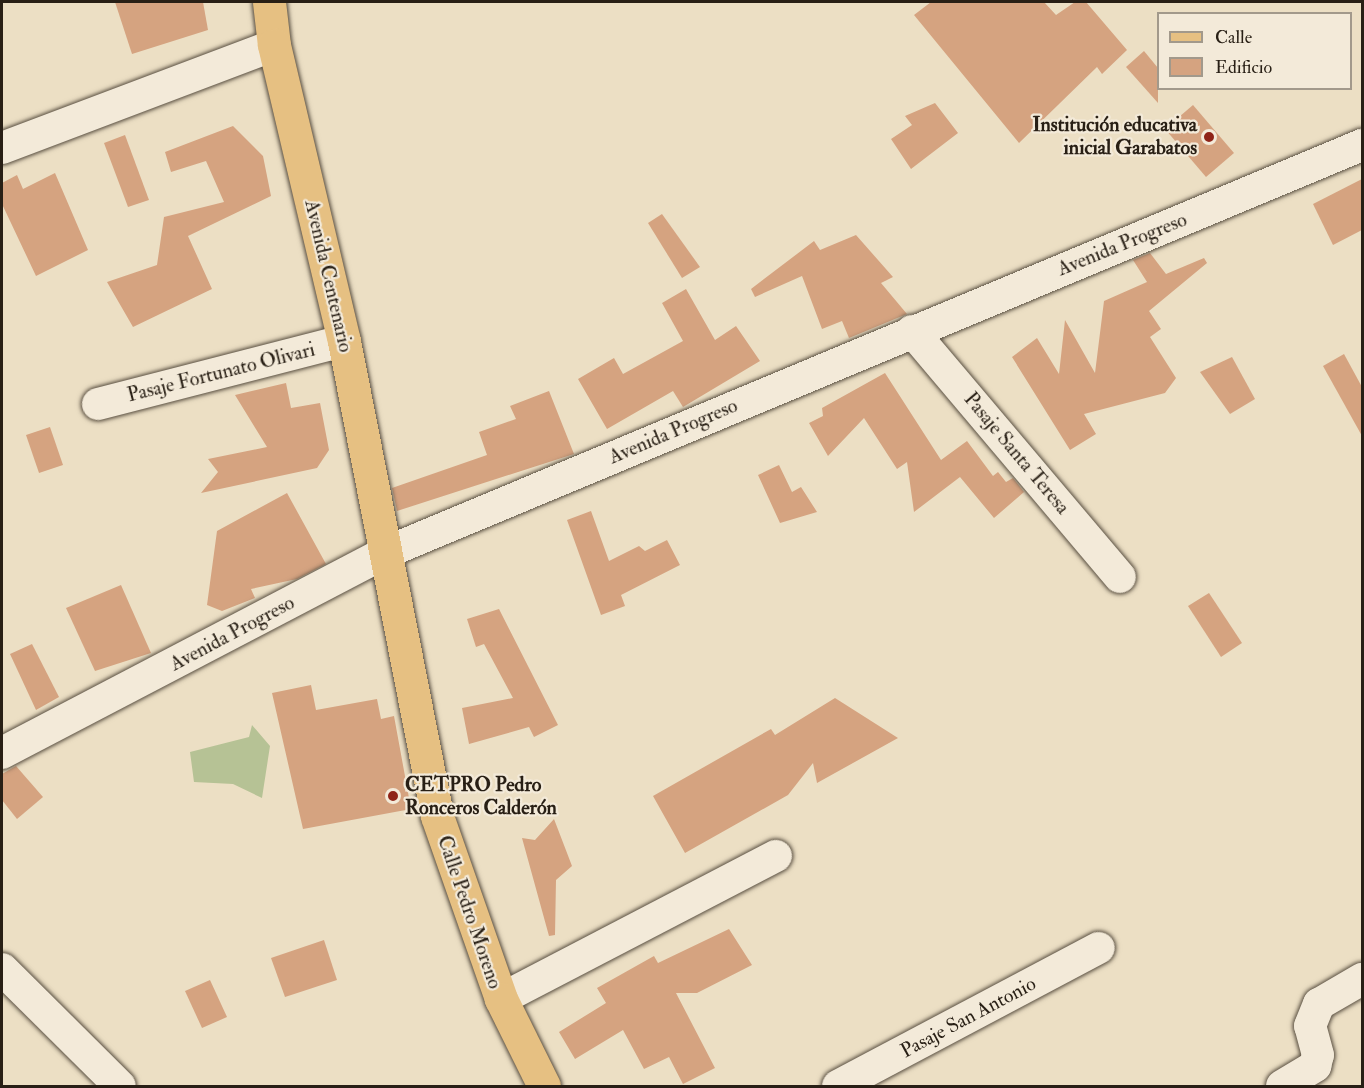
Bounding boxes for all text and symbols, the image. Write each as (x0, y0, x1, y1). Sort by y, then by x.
legend (1157, 12, 1352, 90)
text: Calle (1215, 26, 1252, 49)
text: Edificio (1215, 56, 1272, 79)
place label: Institución educativa inicial Garabatos (1032, 113, 1197, 160)
marker: Institución educativa inicial Garabatos (1202, 130, 1216, 144)
street label: Avenida Centenario (300, 197, 358, 355)
street label: Avenida Progreso (1054, 207, 1190, 281)
street label: Pasaje Fortunato Olivari (125, 337, 317, 407)
street label: Pasaje Santa Teresa (959, 387, 1075, 519)
street label: Avenida Progreso (605, 393, 741, 469)
street label: Avenida Progreso (166, 590, 298, 676)
place label: CETPRO Pedro Ronceros Calderón (405, 772, 557, 819)
marker: CETPRO Pedro Ronceros Calderón (386, 789, 400, 803)
street label: Calle Pedro Moreno (433, 832, 507, 992)
street label: Pasaje San Antonio (896, 971, 1040, 1063)

